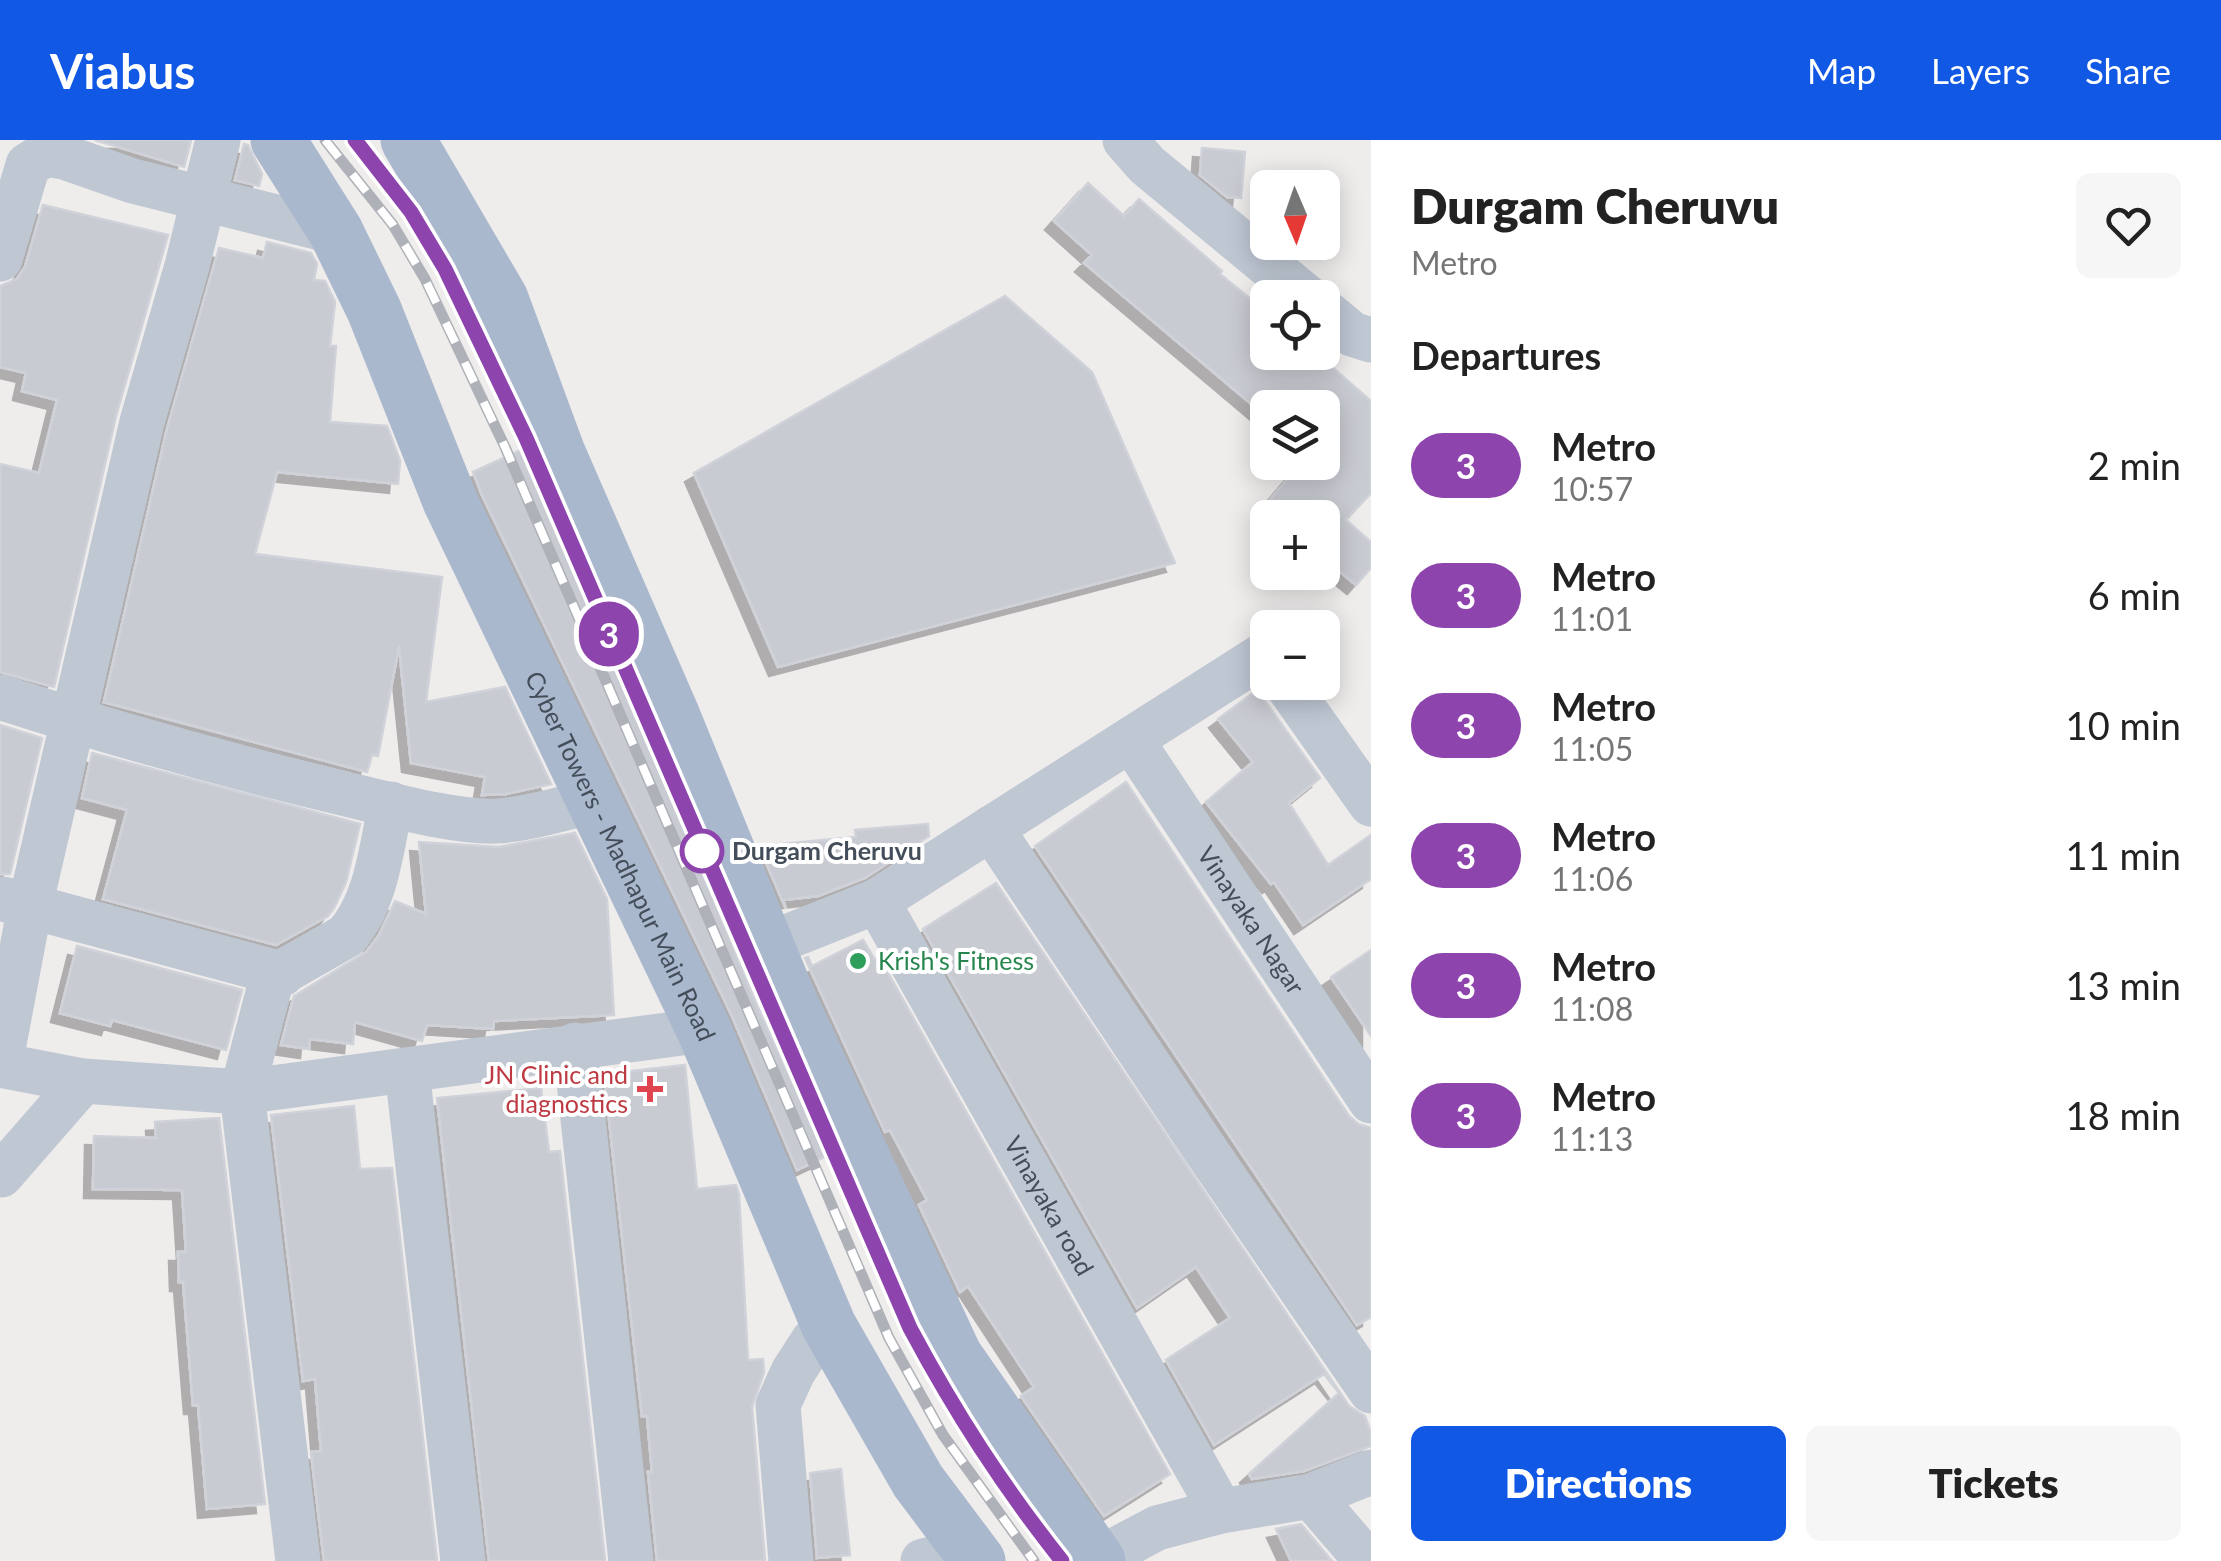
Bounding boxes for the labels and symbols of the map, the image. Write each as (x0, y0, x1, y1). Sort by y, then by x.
north arrow (1250, 170, 1340, 260)
line badge: 3 (576, 602, 642, 666)
street label: Cyber Towers - Madhapur Main Road (520, 666, 723, 1045)
marker: Durgam Cheruvu (681, 830, 723, 872)
place label: Durgam Cheruvu (732, 835, 922, 865)
street label: Vinayaka Nagar (1192, 840, 1312, 999)
place label: Krish's Fitness (878, 945, 1034, 975)
marker: Krish's Fitness (847, 950, 869, 972)
place label: JN Clinic and diagnostics (485, 1059, 628, 1118)
marker: JN Clinic and diagnostics (637, 1076, 663, 1102)
street label: Vinayaka road (999, 1131, 1101, 1280)

